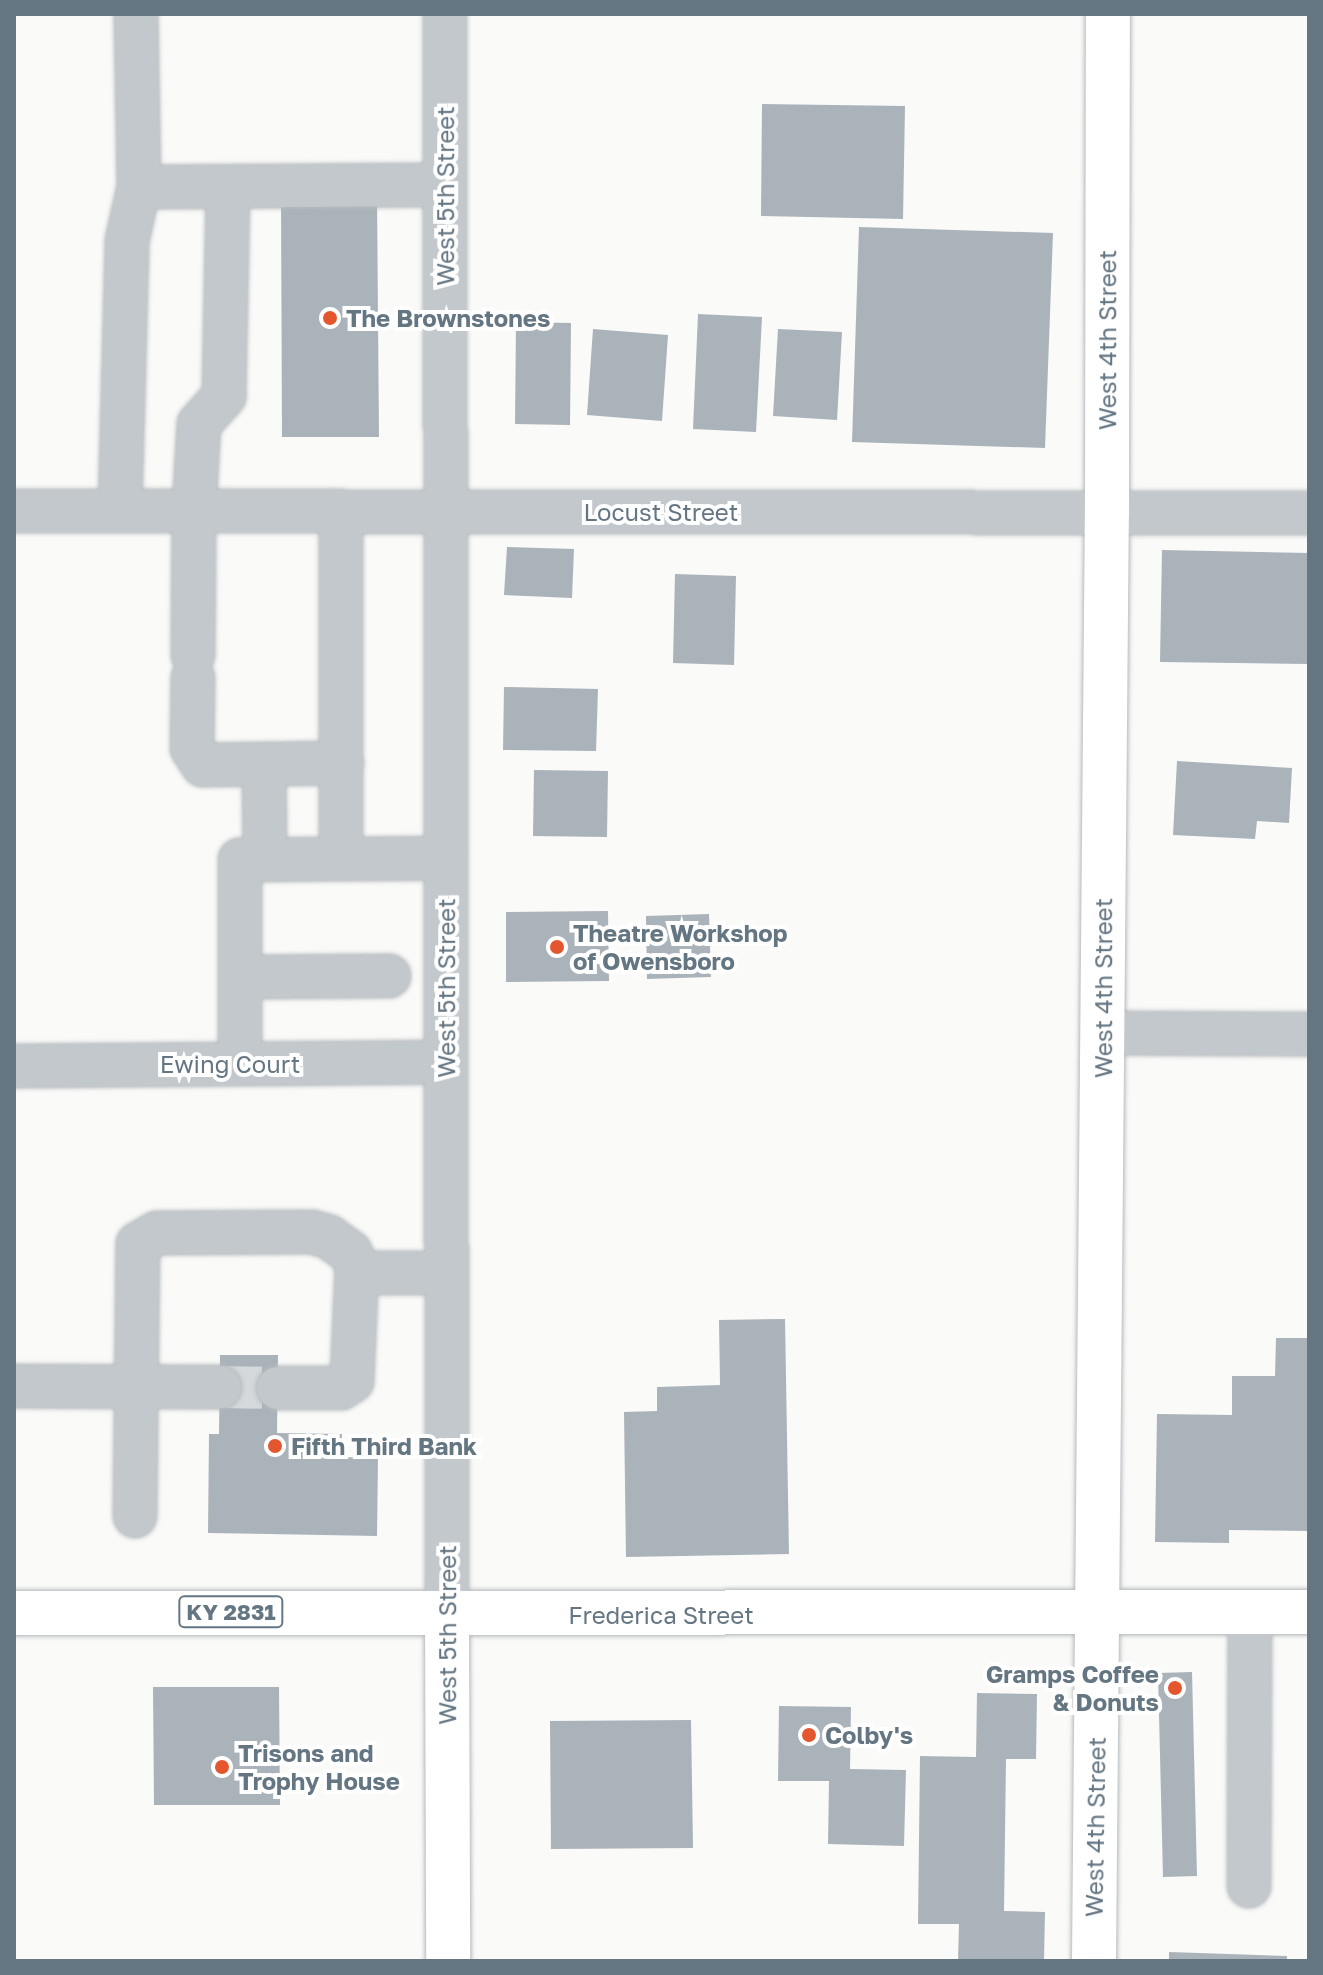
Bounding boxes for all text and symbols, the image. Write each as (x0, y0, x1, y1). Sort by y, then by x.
street label: West 5th Street (431, 106, 459, 286)
street label: West 4th Street (1093, 250, 1121, 430)
place label: The Brownstones (346, 304, 550, 332)
marker: The Brownstones (321, 309, 339, 327)
street label: Locust Street (584, 498, 738, 526)
street label: West 5th Street (432, 898, 460, 1078)
street label: West 4th Street (1089, 898, 1117, 1078)
place label: Theatre Workshop of Owensboro (573, 919, 787, 975)
marker: Theatre Workshop of Owensboro (548, 938, 566, 956)
street label: Ewing Court (160, 1050, 300, 1078)
place label: Fifth Third Bank (291, 1432, 477, 1460)
marker: Fifth Third Bank (266, 1437, 284, 1455)
street label: West 5th Street (433, 1545, 461, 1725)
road number: KY 2831 (177, 1594, 285, 1630)
street label: Frederica Street (568, 1601, 754, 1629)
place label: Gramps Coffee & Donuts (986, 1660, 1159, 1716)
marker: Gramps Coffee & Donuts (1166, 1679, 1184, 1697)
place label: Colby's (825, 1721, 913, 1749)
marker: Colby's (800, 1726, 818, 1744)
street label: West 4th Street (1079, 1737, 1111, 1917)
place label: Trisons and Trophy House (238, 1739, 400, 1795)
marker: Trisons and Trophy House (213, 1758, 231, 1776)

